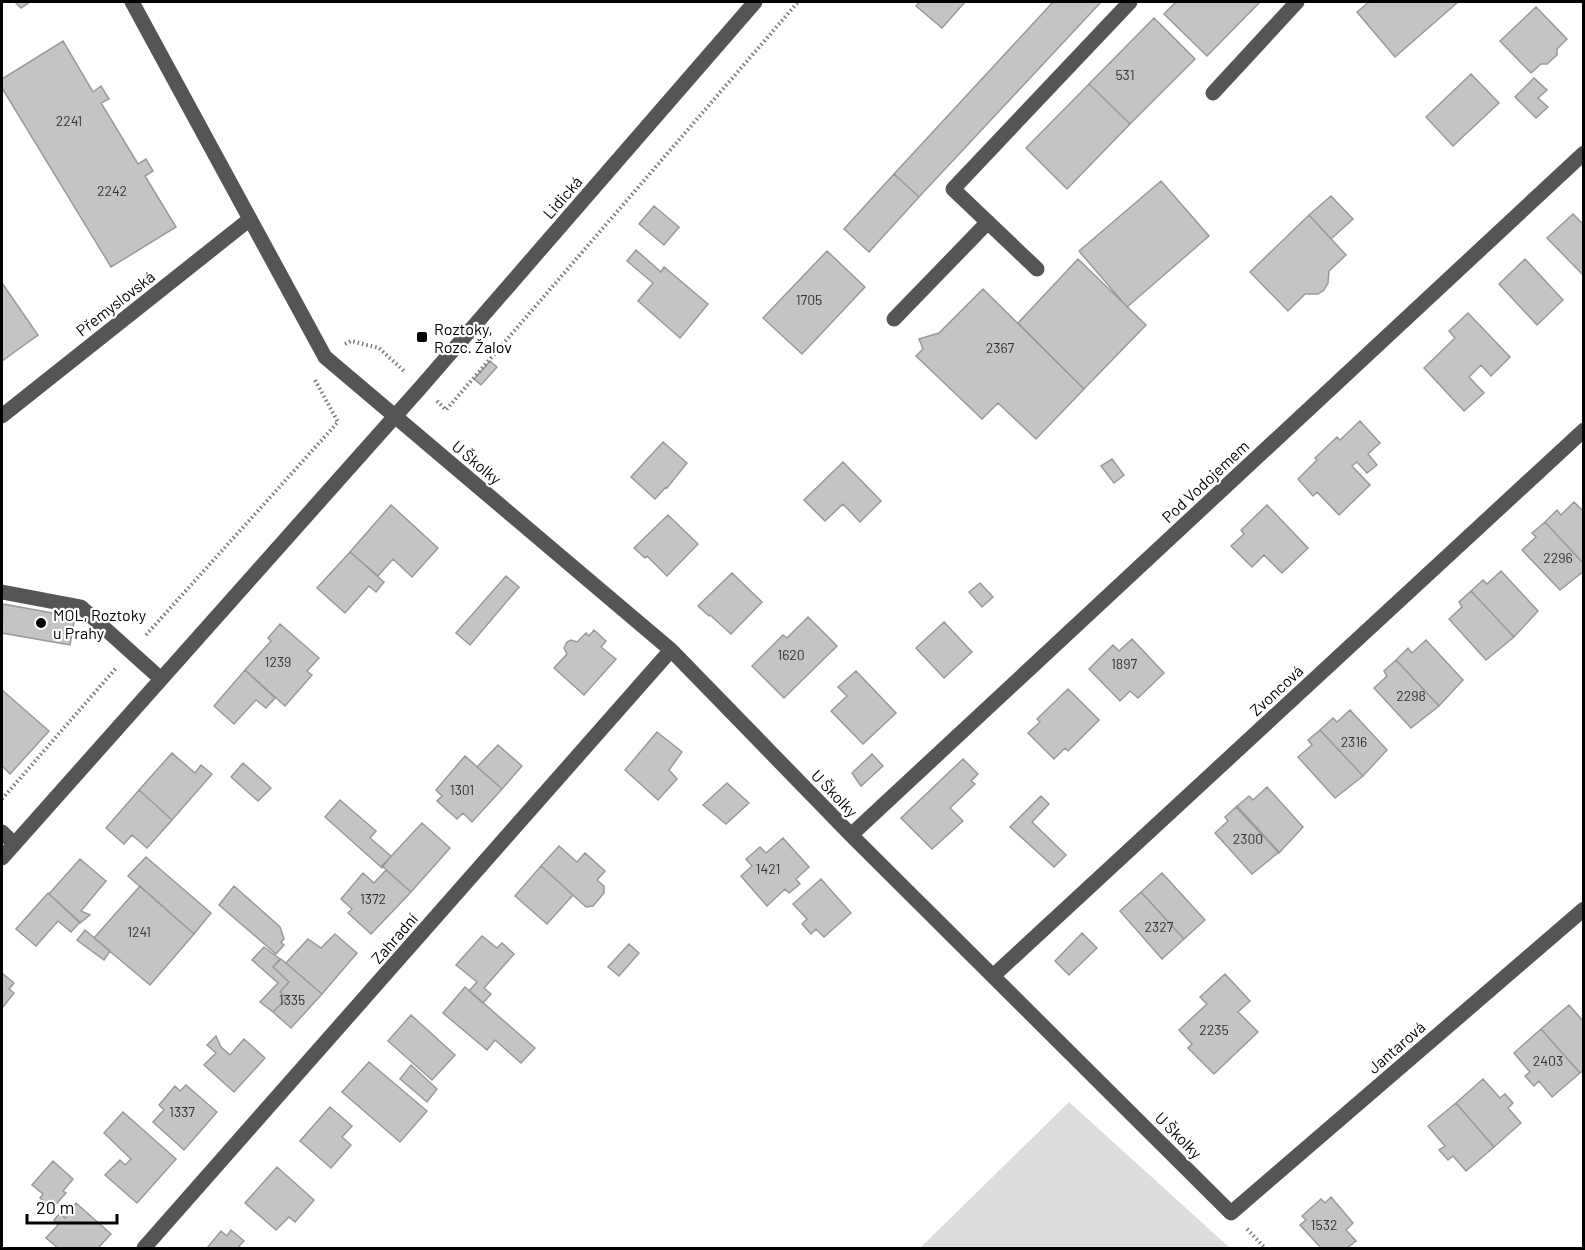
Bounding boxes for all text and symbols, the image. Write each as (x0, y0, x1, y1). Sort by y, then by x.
house number: 531 (1115, 66, 1135, 83)
house number: 2241 (56, 112, 82, 129)
street label: Lidická (538, 172, 586, 222)
house number: 2242 (97, 182, 127, 199)
street label: Přemyslovská (72, 266, 158, 340)
house number: 1705 (796, 291, 822, 308)
place label: Roztoky, Rozc. Žalov (434, 319, 512, 356)
marker: Roztoky, Rozc. Žalov (415, 330, 429, 344)
house number: 2367 (986, 339, 1015, 356)
street label: U Školky (449, 436, 506, 488)
street label: Pod Vodojemem (1158, 436, 1252, 526)
house number: 2296 (1543, 549, 1573, 566)
place label: MOL, Roztoky u Prahy (53, 605, 147, 642)
marker: MOL, Roztoky u Prahy (34, 616, 48, 630)
house number: 1620 (777, 646, 805, 663)
house number: 1239 (265, 653, 291, 670)
house number: 1897 (1111, 655, 1137, 672)
street label: Zvoncová (1246, 661, 1306, 719)
house number: 2298 (1396, 687, 1426, 704)
house number: 2316 (1341, 733, 1367, 750)
street label: U Školky (808, 765, 863, 821)
house number: 1301 (450, 781, 474, 798)
house number: 2300 (1233, 830, 1263, 847)
house number: 1421 (756, 860, 780, 877)
house number: 1372 (360, 890, 386, 907)
street label: Zahradní (367, 909, 421, 967)
house number: 2327 (1145, 918, 1174, 935)
house number: 1241 (127, 923, 151, 940)
house number: 1335 (279, 991, 305, 1008)
street label: Jantarová (1363, 1017, 1429, 1077)
house number: 2235 (1199, 1021, 1229, 1038)
house number: 2403 (1533, 1052, 1563, 1069)
house number: 1337 (169, 1103, 195, 1120)
street label: U Školky (1152, 1108, 1207, 1163)
scale bar (27, 1187, 117, 1225)
text: 20 m (36, 1196, 74, 1218)
house number: 1532 (1311, 1216, 1337, 1233)

